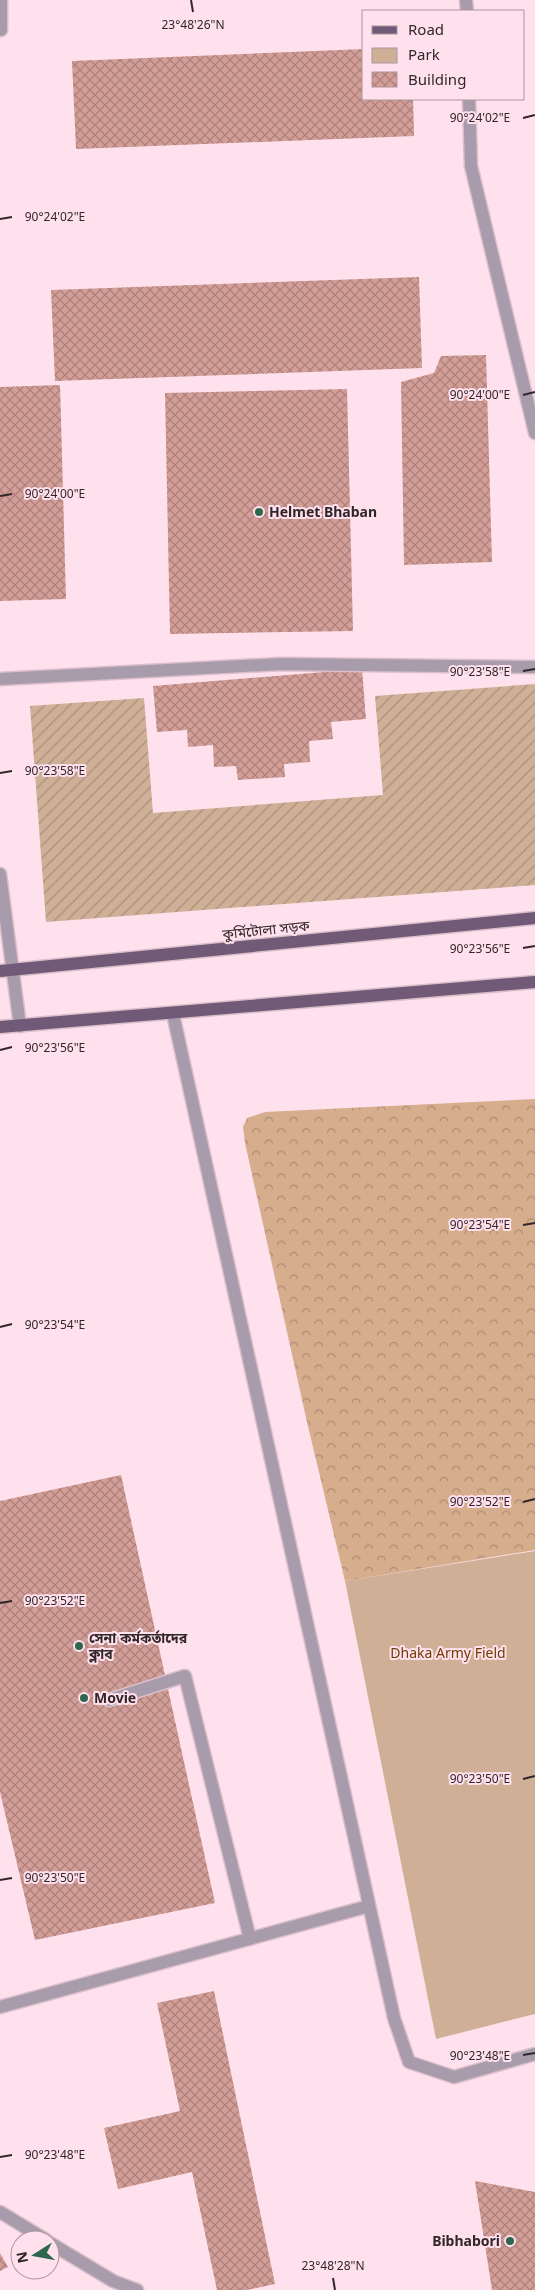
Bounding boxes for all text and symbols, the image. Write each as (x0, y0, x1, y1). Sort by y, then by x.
legend (362, 10, 525, 100)
text: 23°48'26"N (161, 16, 225, 33)
text: Road (408, 19, 444, 39)
text: Park (408, 44, 440, 64)
text: Building (408, 69, 466, 89)
text: 90°24'02"E (450, 109, 510, 126)
text: 90°24'02"E (25, 208, 85, 225)
text: 90°24'00"E (450, 386, 510, 403)
text: 90°24'00"E (25, 485, 85, 502)
place label: Helmet Bhaban (269, 502, 377, 521)
marker: Helmet Bhaban (253, 506, 265, 518)
text: 90°23'58"E (450, 663, 510, 680)
text: 90°23'58"E (25, 762, 85, 779)
street label: কুর্মিটোলা সড়ক (220, 915, 311, 944)
text: 90°23'56"E (450, 940, 510, 957)
text: 90°23'56"E (25, 1039, 85, 1056)
text: 90°23'54"E (450, 1216, 510, 1233)
text: 90°23'54"E (25, 1316, 85, 1333)
text: 90°23'52"E (450, 1493, 510, 1510)
text: 90°23'52"E (25, 1592, 85, 1609)
place label: সেনা কর্মকর্তাদের ক্লাব (88, 1628, 188, 1663)
marker: সেনা কর্মকর্তাদের ক্লাব (73, 1640, 85, 1652)
park label: Dhaka Army Field (390, 1643, 506, 1662)
place label: Movie (94, 1688, 136, 1707)
marker: Movie (78, 1692, 90, 1704)
text: 90°23'50"E (450, 1770, 510, 1787)
text: 90°23'50"E (25, 1869, 85, 1886)
text: 90°23'48"E (450, 2047, 510, 2064)
text: 90°23'48"E (25, 2146, 85, 2163)
north arrow (10, 2230, 60, 2280)
place label: Bibhabori (432, 2231, 500, 2250)
marker: Bibhabori (504, 2235, 516, 2247)
text: N (11, 2250, 32, 2265)
text: 23°48'28"N (301, 2257, 365, 2274)

